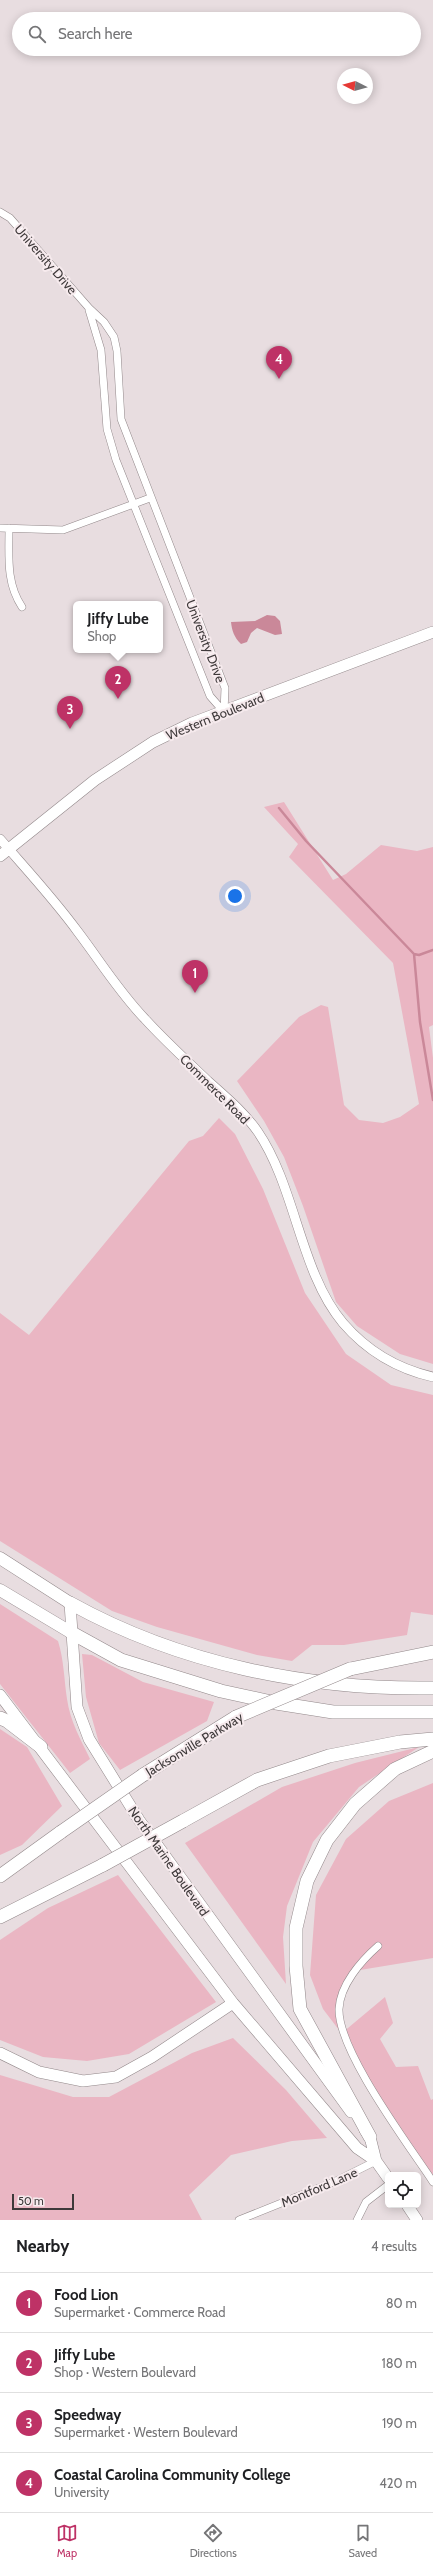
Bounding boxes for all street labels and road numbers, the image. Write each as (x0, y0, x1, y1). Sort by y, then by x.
street label: University Drive (11, 221, 81, 297)
street label: University Drive (183, 597, 229, 685)
street label: Western Boulevard (164, 689, 266, 743)
street label: Commerce Road (177, 1051, 253, 1127)
street label: Jacksonville Parkway (141, 1708, 246, 1780)
street label: North Marine Boulevard (125, 1803, 213, 1919)
street label: Montford Lane (279, 2164, 360, 2210)

